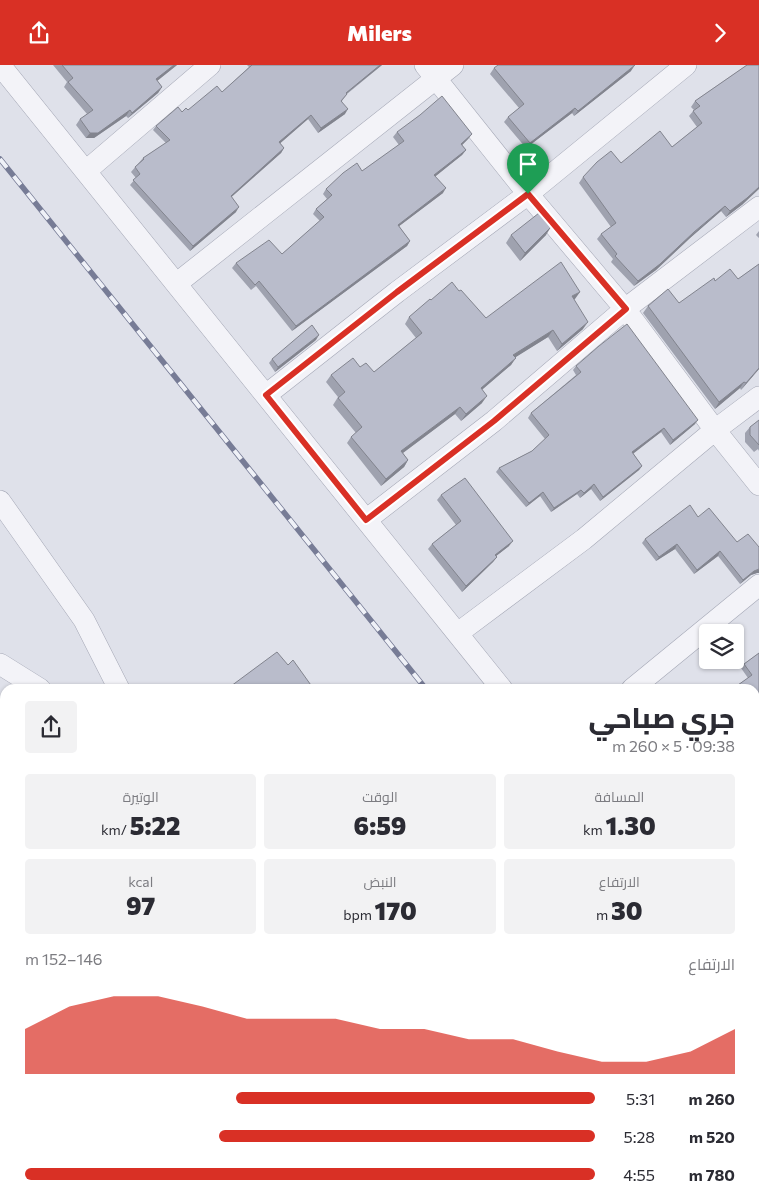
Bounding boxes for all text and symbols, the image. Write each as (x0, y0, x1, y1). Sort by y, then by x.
icon: share (25, 19, 53, 47)
text: Milers (347, 19, 412, 46)
icon: forward (706, 19, 734, 47)
pin (507, 143, 549, 194)
icon: arrive (514, 150, 542, 178)
map controls (699, 624, 744, 669)
button: layers (699, 624, 744, 669)
text: جري صباحي (589, 700, 735, 734)
button: share (25, 701, 77, 753)
text: 09:38 · 5 × 260 m (612, 736, 735, 755)
text: الوتيرة (123, 788, 159, 805)
text: الوقت (362, 788, 398, 805)
text: المسافة (594, 788, 644, 805)
text: 5:22 (130, 810, 180, 840)
text: 6:59 (354, 810, 406, 840)
text: 1.30 (605, 810, 656, 840)
text: /km (101, 821, 130, 838)
text: km (583, 821, 605, 838)
text: kcal (128, 873, 153, 890)
text: النبض (364, 873, 397, 890)
text: الارتفاع (599, 873, 640, 890)
text: 97 (126, 890, 155, 920)
text: 170 (375, 895, 417, 925)
text: 30 (611, 895, 643, 925)
text: bpm (343, 906, 375, 923)
text: m (596, 906, 611, 923)
text: 146–152 m (25, 949, 103, 968)
text: الارتفاع (688, 954, 735, 973)
text: 5:31 (626, 1089, 655, 1108)
text: 260 m (688, 1089, 735, 1108)
text: 5:28 (623, 1127, 655, 1146)
text: 520 m (689, 1127, 735, 1146)
text: 4:55 (623, 1165, 655, 1184)
text: 780 m (689, 1165, 735, 1184)

